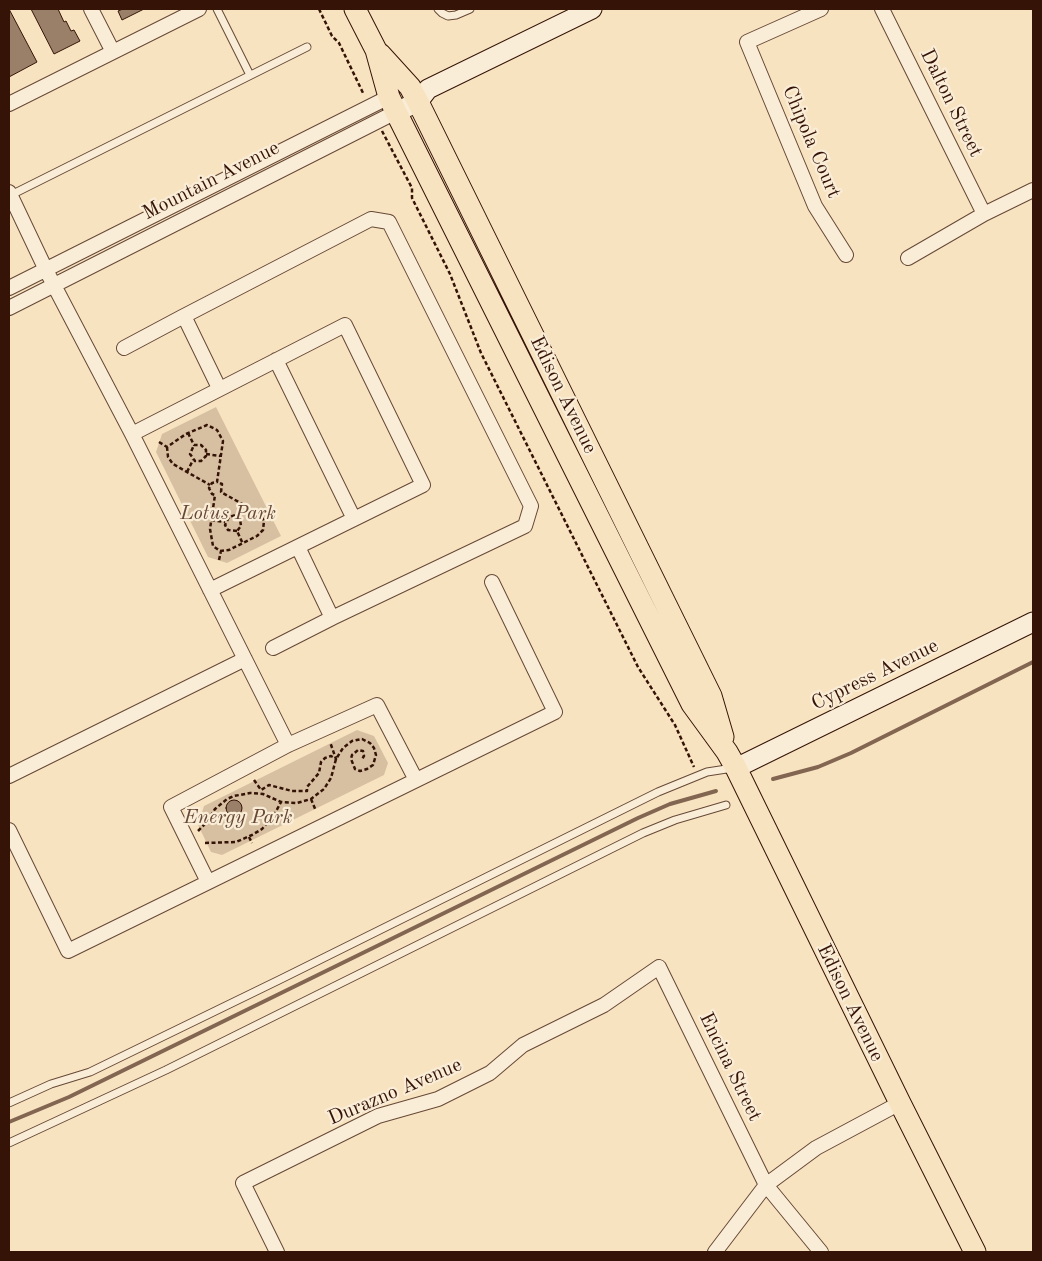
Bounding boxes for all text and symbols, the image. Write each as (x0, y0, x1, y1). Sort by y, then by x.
street label: Dalton Street (915, 45, 987, 161)
street label: Chipola Court (777, 82, 845, 202)
street label: Mountain Avenue (139, 136, 283, 226)
street label: Edison Avenue (524, 332, 602, 458)
park label: Lotus Park (180, 502, 276, 526)
street label: Cypress Avenue (808, 634, 942, 716)
park label: Energy Park (184, 806, 292, 830)
street label: Edison Avenue (811, 940, 889, 1066)
street label: Encina Street (693, 1009, 767, 1125)
street label: Durazno Avenue (324, 1053, 466, 1131)

